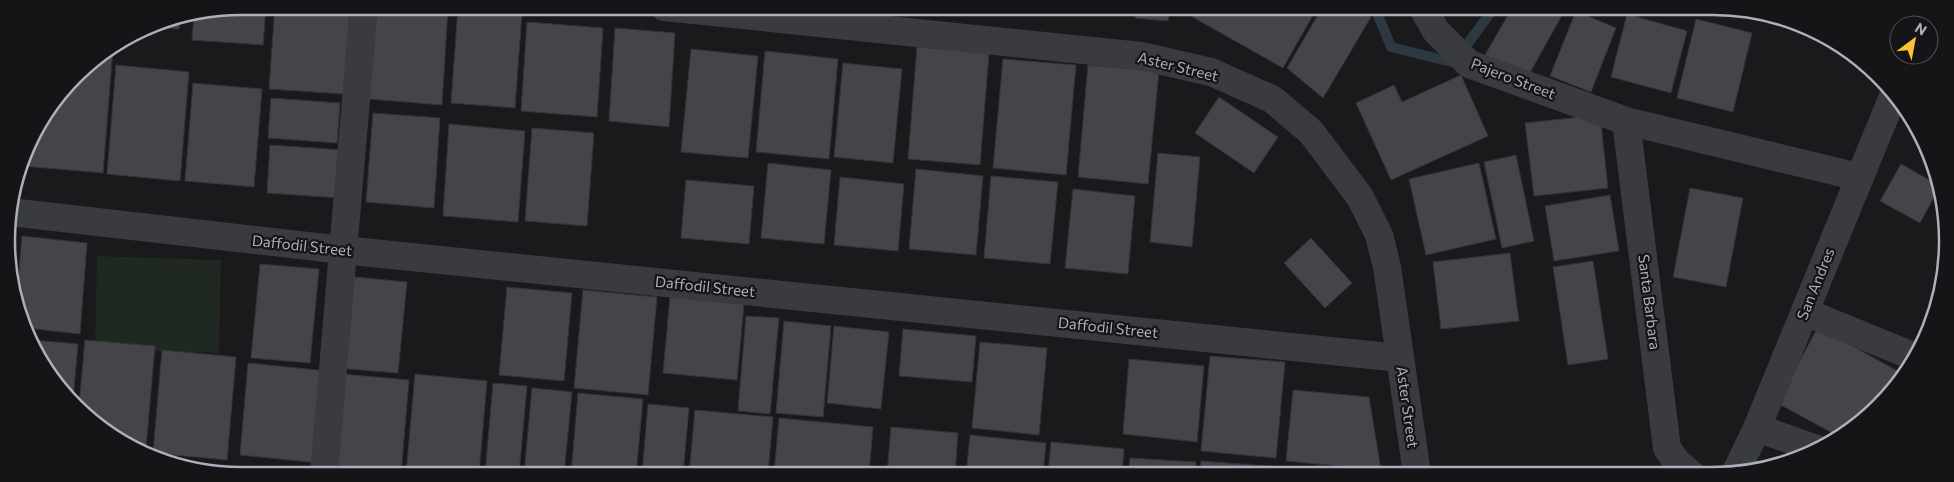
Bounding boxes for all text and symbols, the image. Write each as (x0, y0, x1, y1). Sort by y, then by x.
north arrow (1889, 15, 1939, 65)
text: N (1912, 19, 1930, 39)
street label: Aster Street (1136, 47, 1220, 85)
street label: Pajero Street (1469, 54, 1558, 102)
street label: Daffodil Street (251, 231, 353, 259)
street label: San Andres (1792, 245, 1838, 322)
street label: Santa Barbara (1635, 253, 1665, 351)
street label: Daffodil Street (654, 272, 756, 300)
street label: Daffodil Street (1057, 313, 1159, 341)
street label: Aster Street (1393, 365, 1423, 449)

